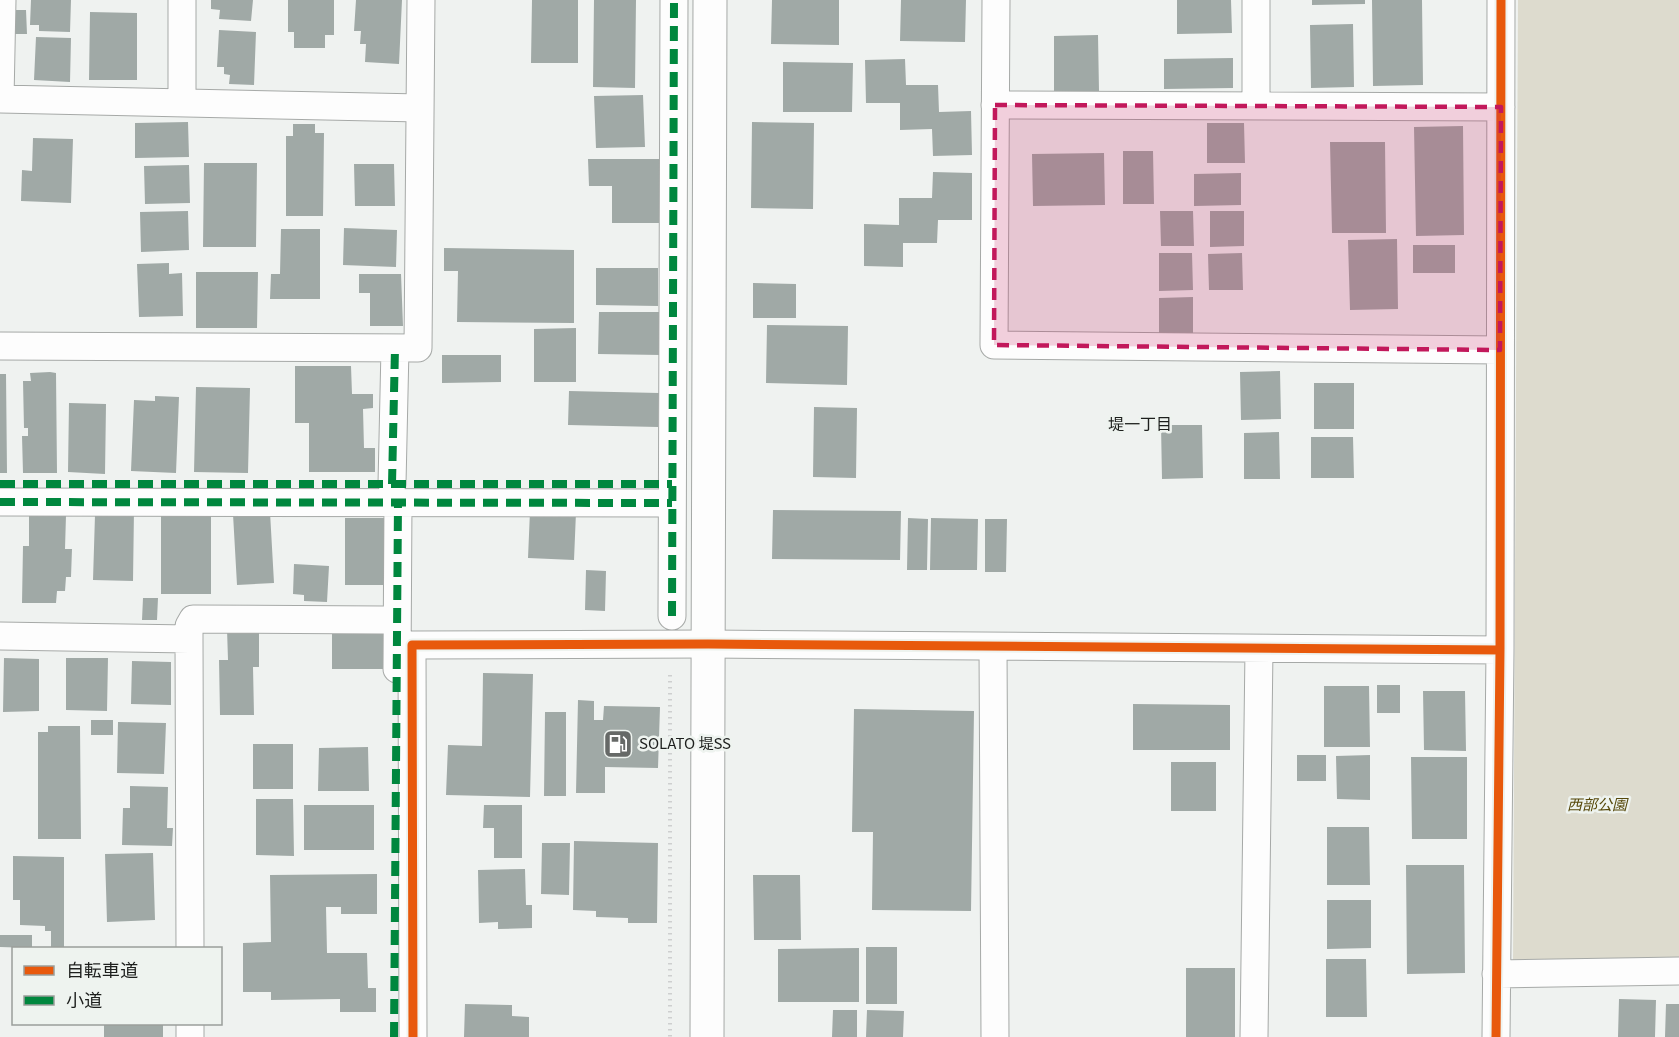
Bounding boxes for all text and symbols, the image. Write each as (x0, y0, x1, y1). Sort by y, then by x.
district label: 堤一丁目 (1108, 411, 1172, 435)
fuel station icon: SOLATO 堤SS (602, 728, 634, 760)
place label: SOLATO 堤SS (639, 732, 731, 753)
park label: 西部公園 (1567, 793, 1629, 814)
legend (12, 947, 222, 1025)
text: 自転車道 (66, 956, 138, 982)
text: 小道 (66, 986, 102, 1012)

